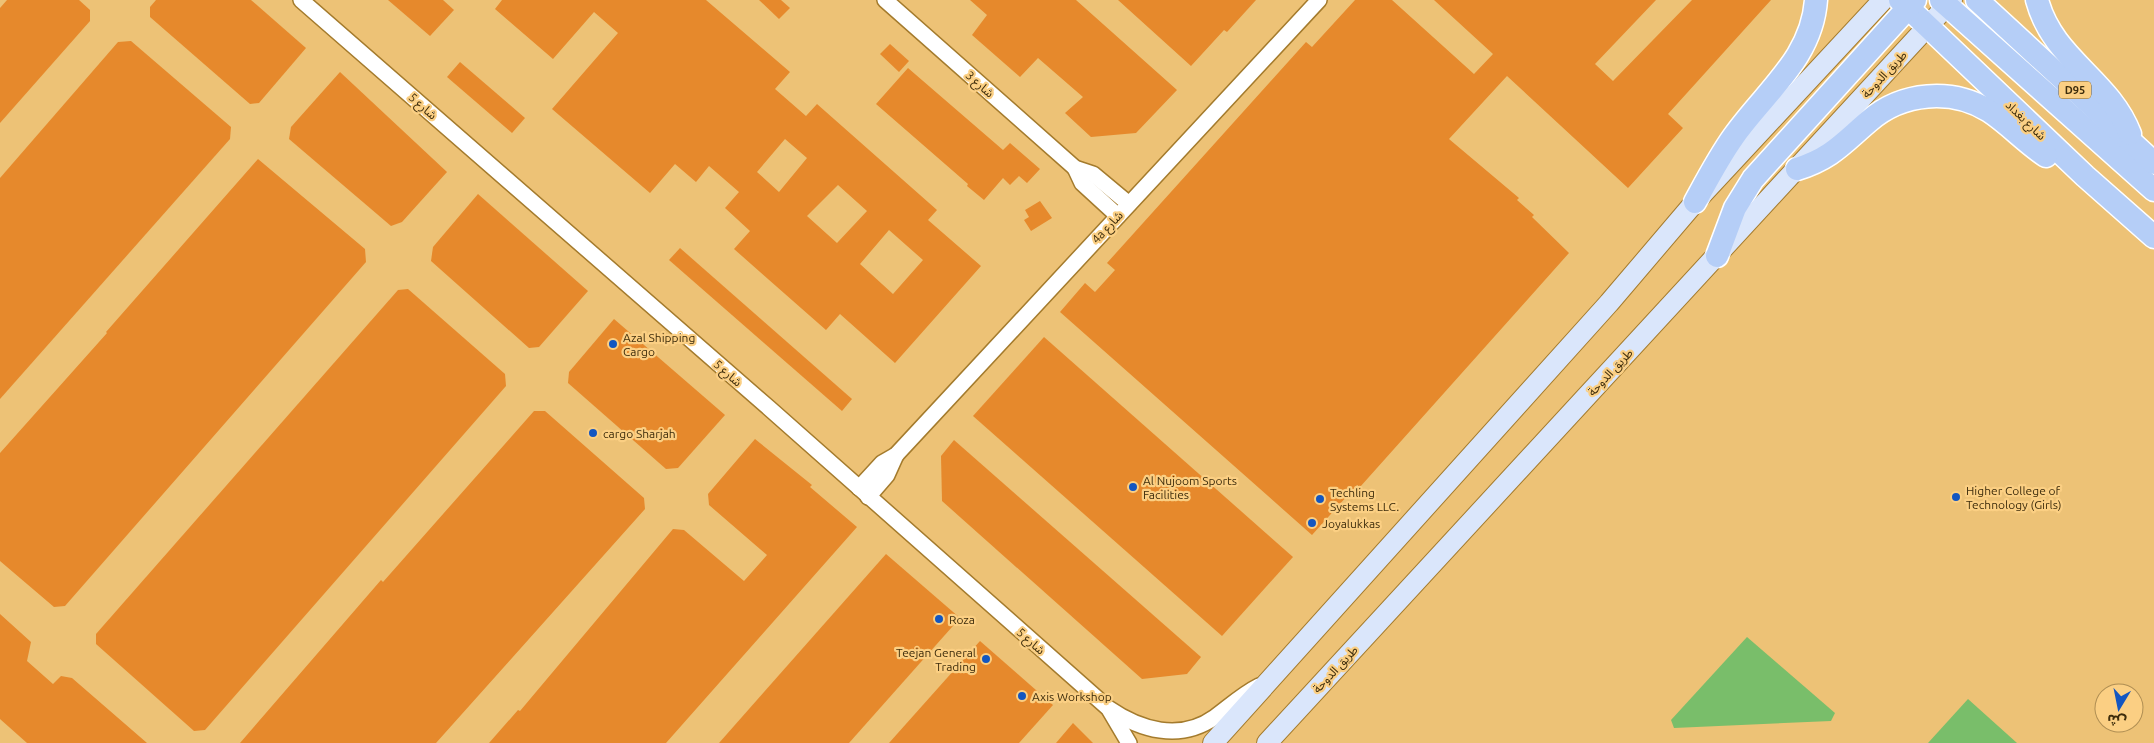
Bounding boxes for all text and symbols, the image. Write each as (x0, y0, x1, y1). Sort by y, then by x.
street label: طريق الدوحة (1859, 48, 1910, 101)
street label: شارع 3 (961, 68, 997, 102)
road number: D95 (2059, 82, 2091, 98)
street label: شارع 5 (404, 90, 440, 124)
street label: شارع بغداد (2001, 98, 2049, 144)
street label: 4a شارع (1089, 208, 1127, 248)
place label: Azal Shipping Cargo (623, 331, 695, 358)
marker: Azal Shipping Cargo (607, 338, 619, 350)
street label: طريق الدوحة (1585, 346, 1636, 399)
street label: شارع 5 (709, 357, 745, 391)
marker: cargo Sharjah (587, 427, 599, 439)
place label: cargo Sharjah (603, 427, 676, 440)
place label: Al Nujoom Sports Facilities (1143, 474, 1237, 501)
marker: Al Nujoom Sports Facilities (1127, 481, 1139, 493)
place label: Higher College of Technology (Girls) (1966, 484, 2062, 512)
place label: Techling Systems LLC. (1330, 486, 1399, 513)
marker: Higher College of Technology (Girls) (1950, 491, 1962, 503)
marker: Techling Systems LLC. (1314, 493, 1326, 505)
marker: Joyalukkas (1306, 517, 1318, 529)
place label: Joyalukkas (1322, 517, 1380, 530)
marker: Roza (933, 613, 945, 625)
place label: Roza (949, 613, 975, 626)
street label: شارع 5 (1012, 625, 1048, 659)
street label: طريق الدوحة (1310, 643, 1361, 696)
place label: Teejan General Trading (896, 646, 976, 673)
marker: Teejan General Trading (980, 653, 992, 665)
north arrow (2094, 683, 2144, 733)
marker: Axis Workshop (1016, 690, 1028, 702)
place label: Axis Workshop (1032, 690, 1112, 703)
text: ش (2106, 711, 2128, 730)

